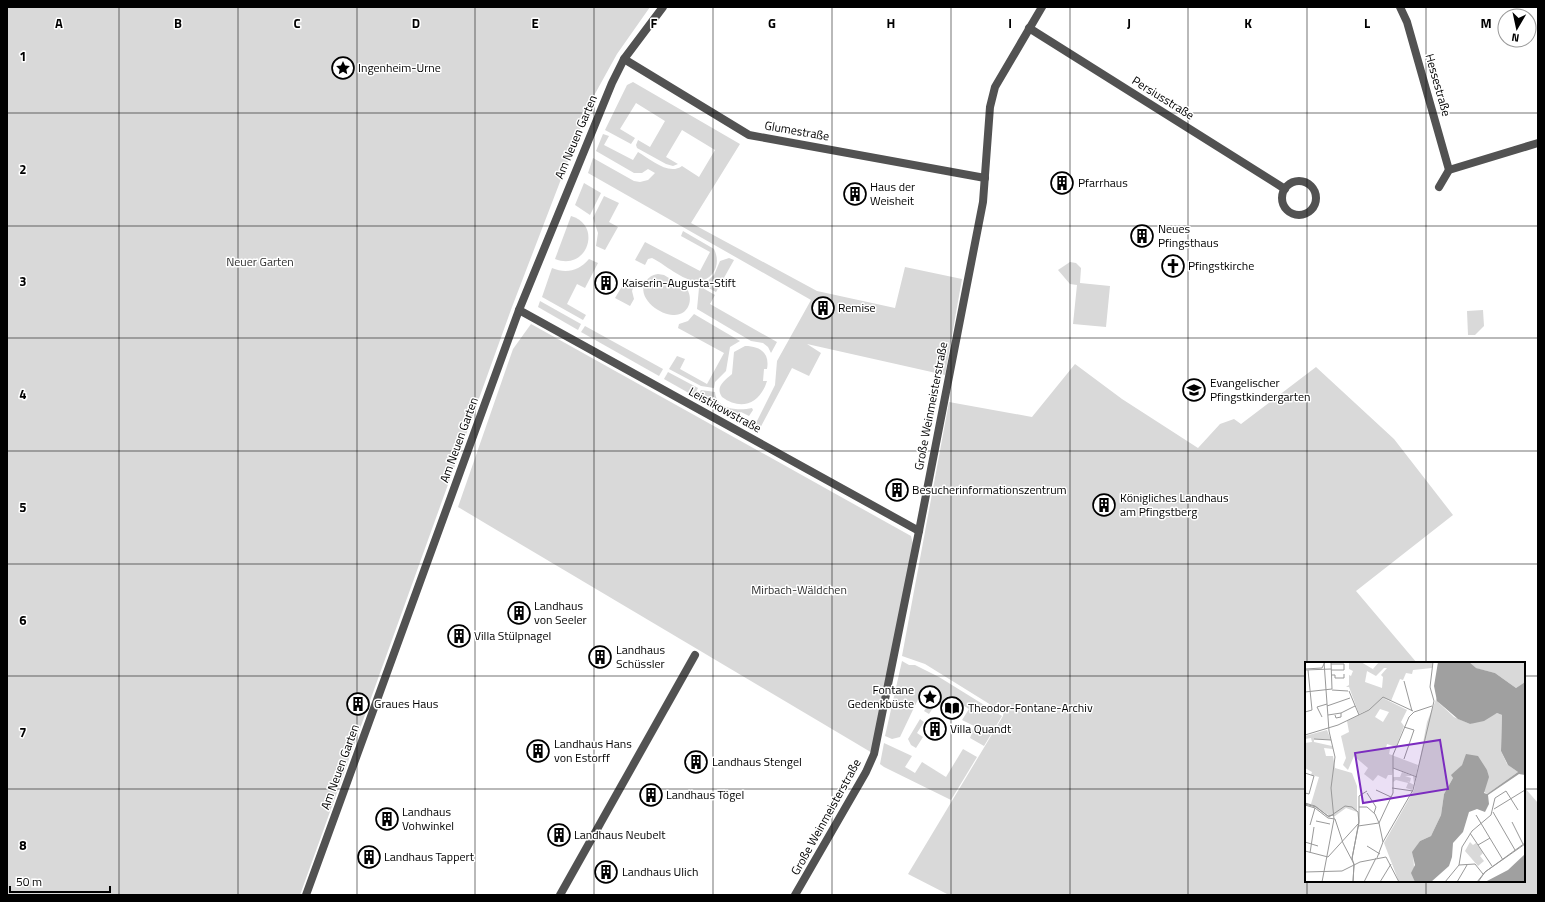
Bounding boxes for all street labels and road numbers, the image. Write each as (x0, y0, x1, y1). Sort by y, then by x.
street label: Hessestraße (1420, 51, 1456, 118)
street label: Persiusstraße (1128, 71, 1198, 124)
street label: Am Neuen Garten (549, 92, 602, 182)
street label: Glumestraße (763, 115, 831, 146)
street label: Große Weinmeisterstraße (909, 340, 952, 472)
street label: Leistikowstraße (685, 382, 765, 437)
street label: Am Neuen Garten (434, 394, 483, 485)
street label: Am Neuen Garten (315, 721, 364, 812)
street label: Große Weinmeisterstraße (786, 755, 866, 878)

